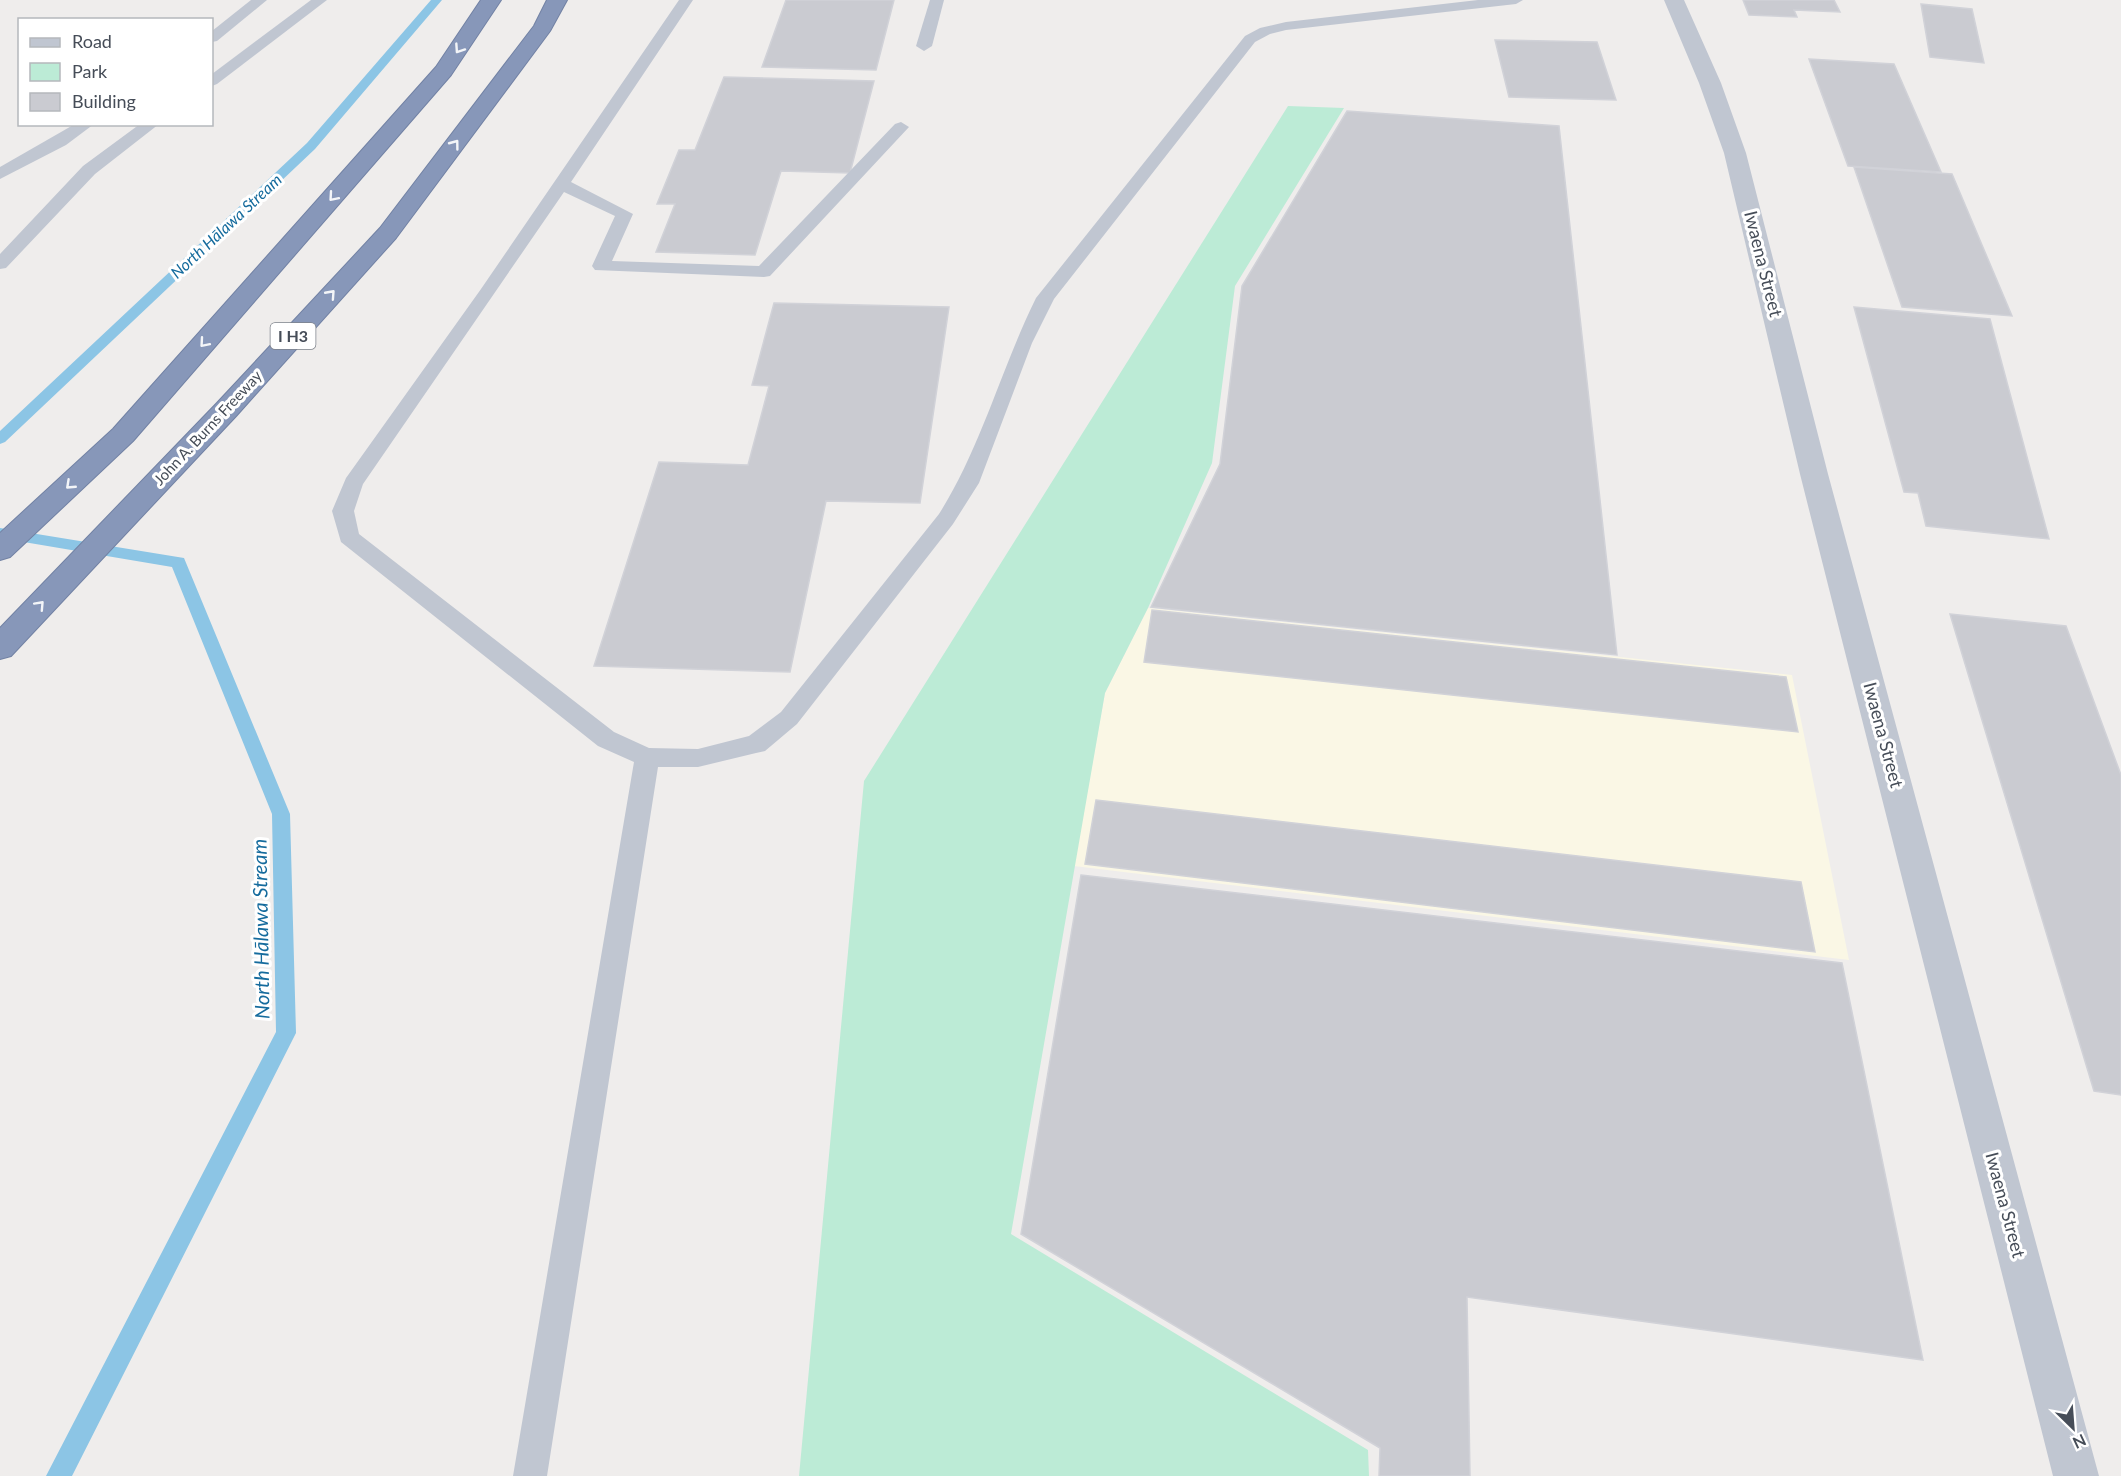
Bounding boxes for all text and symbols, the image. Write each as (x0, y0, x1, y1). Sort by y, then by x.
legend (18, 18, 213, 126)
text: Road (72, 30, 112, 52)
one-way arrow (455, 42, 466, 53)
text: Park (72, 60, 108, 82)
text: Building (72, 90, 136, 112)
one-way arrow (448, 140, 459, 151)
water label: North Hālawa Stream (166, 170, 285, 282)
one-way arrow (329, 190, 340, 201)
street label: Iwaena Street (1740, 209, 1788, 320)
one-way arrow (324, 291, 335, 301)
road number: I H3 (270, 323, 316, 349)
one-way arrow (200, 336, 211, 347)
street label: John A. Burns Freeway (150, 366, 265, 488)
one-way arrow (66, 478, 77, 489)
one-way arrow (33, 602, 44, 612)
street label: Iwaena Street (1859, 680, 1909, 790)
water label: North Hālawa Stream (246, 839, 274, 1019)
street label: Iwaena Street (1981, 1150, 2031, 1260)
north arrow (2043, 1398, 2103, 1458)
text: N (2070, 1431, 2089, 1453)

